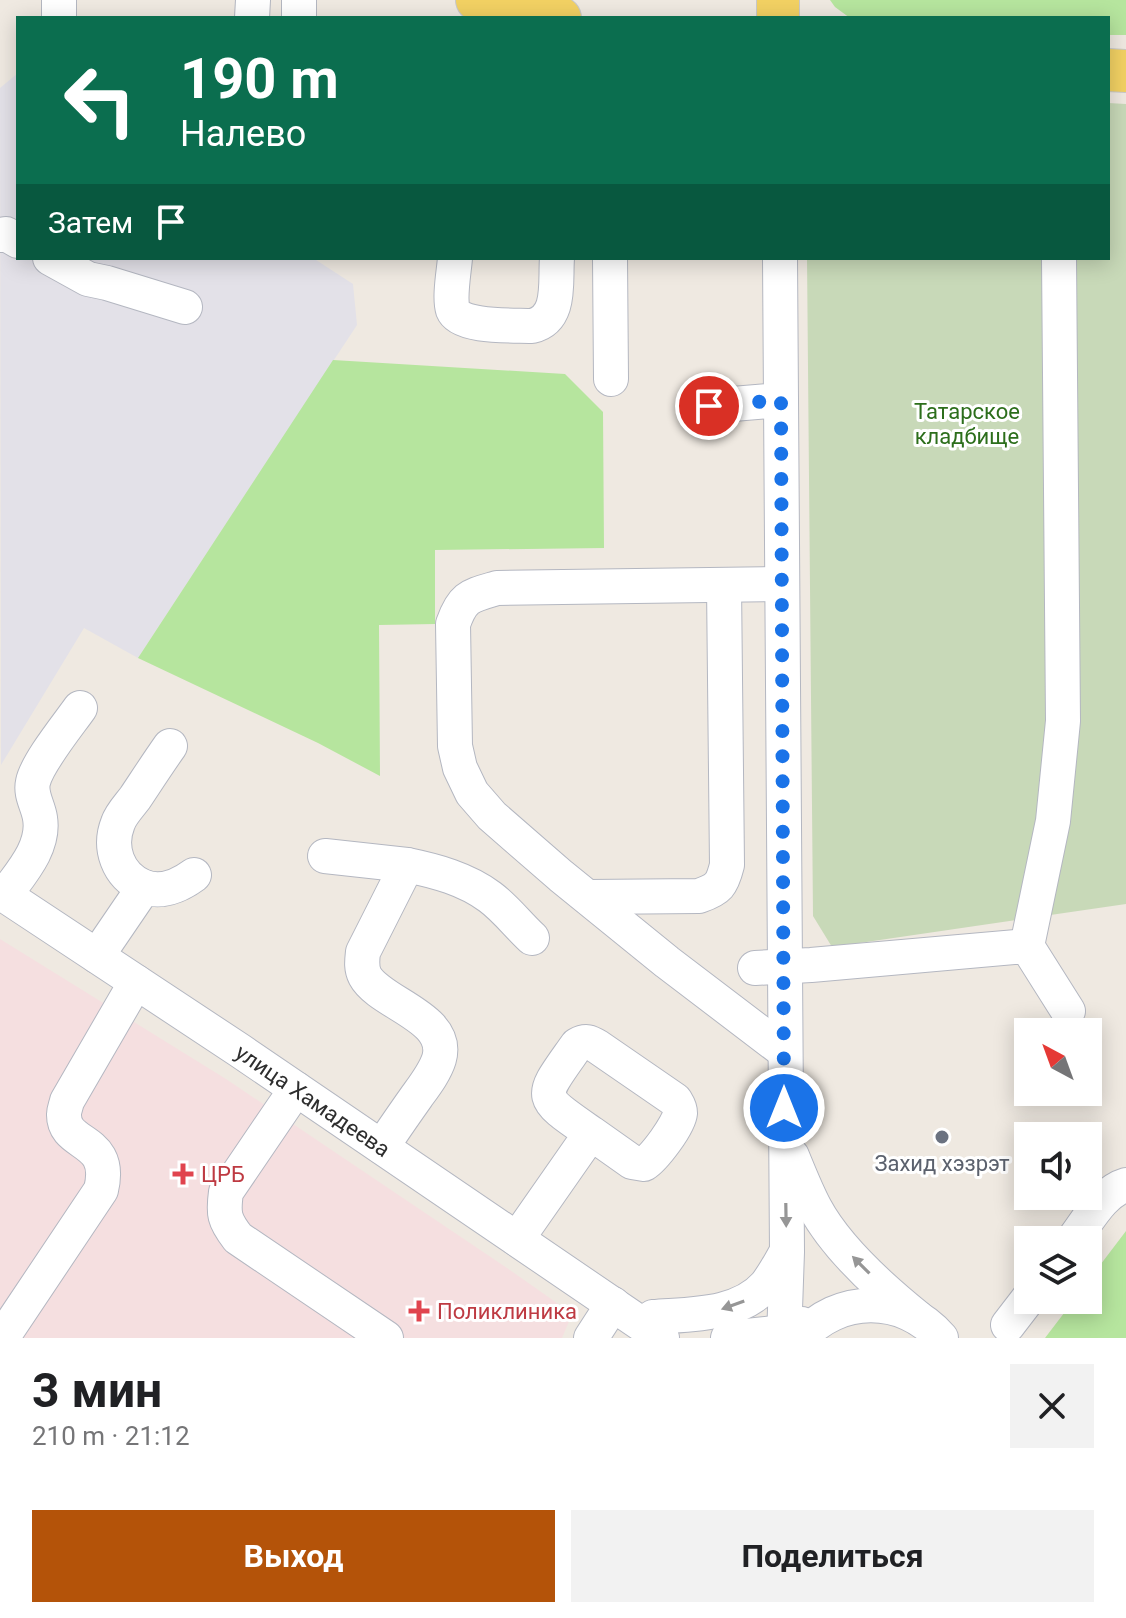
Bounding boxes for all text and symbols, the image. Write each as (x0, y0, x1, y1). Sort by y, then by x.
text: 190 m (180, 46, 339, 112)
icon: left (48, 48, 152, 152)
text: Налево (180, 113, 306, 155)
icon: arrive (149, 200, 193, 244)
text: Затем (48, 205, 133, 240)
pin (675, 372, 743, 440)
icon: arrive (687, 384, 731, 428)
park label: Татарское кладбище (914, 399, 1020, 449)
north arrow (1014, 1018, 1102, 1106)
map controls (1014, 1018, 1102, 1314)
street label: улица Хамадеева (231, 1039, 395, 1162)
position arrow (742, 1066, 826, 1150)
button: sound (1014, 1122, 1102, 1210)
marker: Захид хэзрэт (933, 1128, 951, 1146)
place label: Захид хэзрэт (874, 1151, 1010, 1176)
place label: ЦРБ (201, 1162, 245, 1187)
marker: ЦРБ (172, 1163, 194, 1185)
one-way arrow (780, 1203, 792, 1228)
button: layers (1014, 1226, 1102, 1314)
one-way arrow (852, 1256, 871, 1275)
place label: Поликлиника (437, 1299, 577, 1324)
one-way arrow (721, 1299, 745, 1312)
marker: Поликлиника (408, 1300, 430, 1322)
text: 3 мин (32, 1362, 162, 1419)
button: close (1010, 1364, 1094, 1448)
text: 210 m · 21:12 (32, 1421, 190, 1451)
button: Выход (32, 1510, 555, 1602)
button: Поделиться (571, 1510, 1094, 1602)

